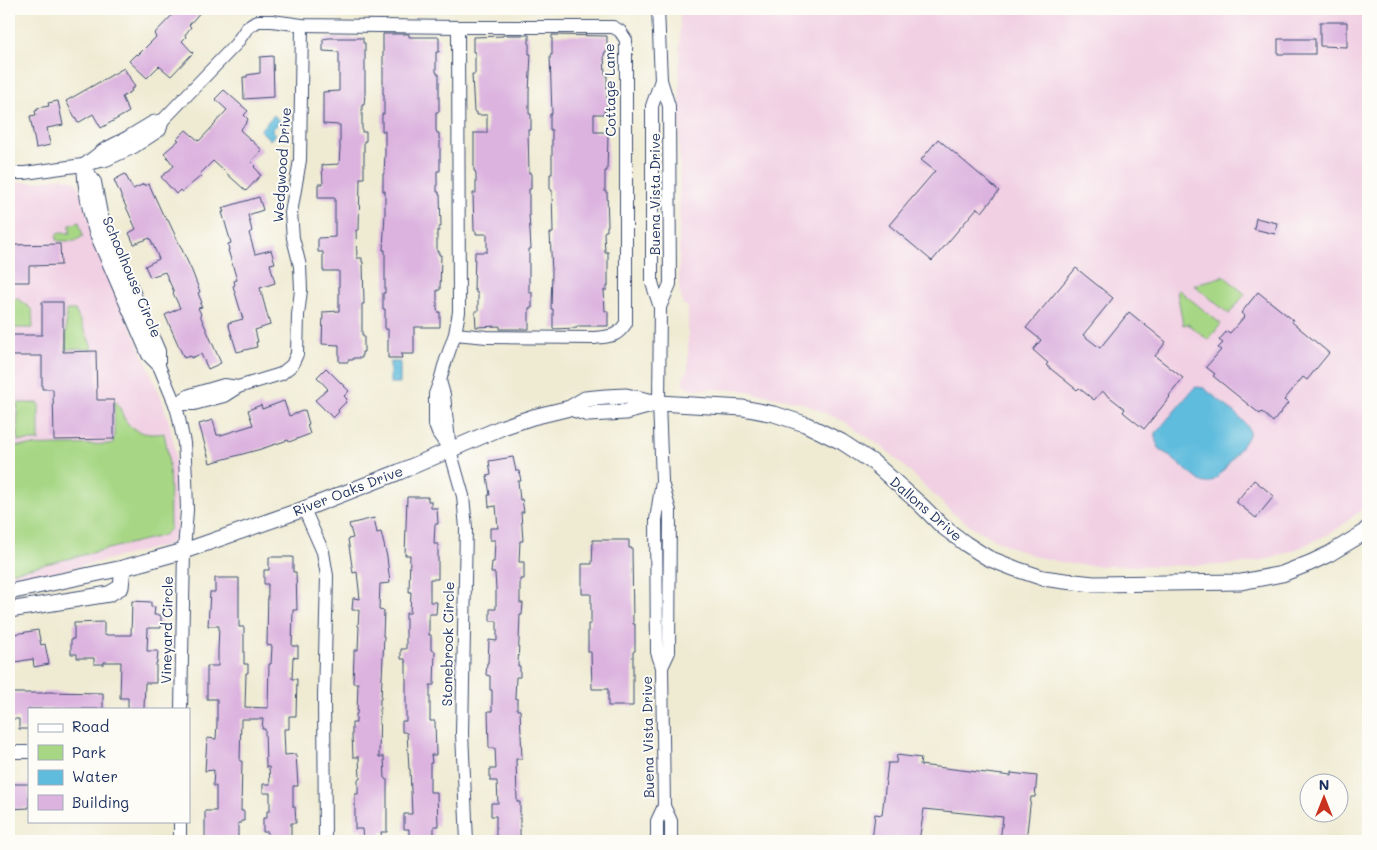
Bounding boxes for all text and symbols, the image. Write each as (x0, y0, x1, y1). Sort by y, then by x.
street label: Cottage Lane (599, 43, 620, 137)
street label: Wedgwood Drive (268, 107, 295, 223)
street label: Buena Vista Drive (645, 133, 664, 255)
street label: Schoolhouse Circle (98, 213, 167, 340)
street label: River Oaks Drive (290, 461, 406, 520)
street label: Dallons Drive (886, 472, 966, 545)
street label: Vineyard Circle (156, 576, 177, 684)
street label: Stonebrook Circle (437, 581, 458, 707)
street label: Buena Vista Drive (637, 676, 658, 798)
legend (28, 708, 190, 822)
text: Road (72, 716, 109, 736)
text: Park (72, 742, 106, 762)
text: Water (72, 766, 118, 786)
north arrow (1300, 772, 1350, 822)
text: N (1319, 775, 1329, 794)
text: Building (72, 792, 129, 812)

